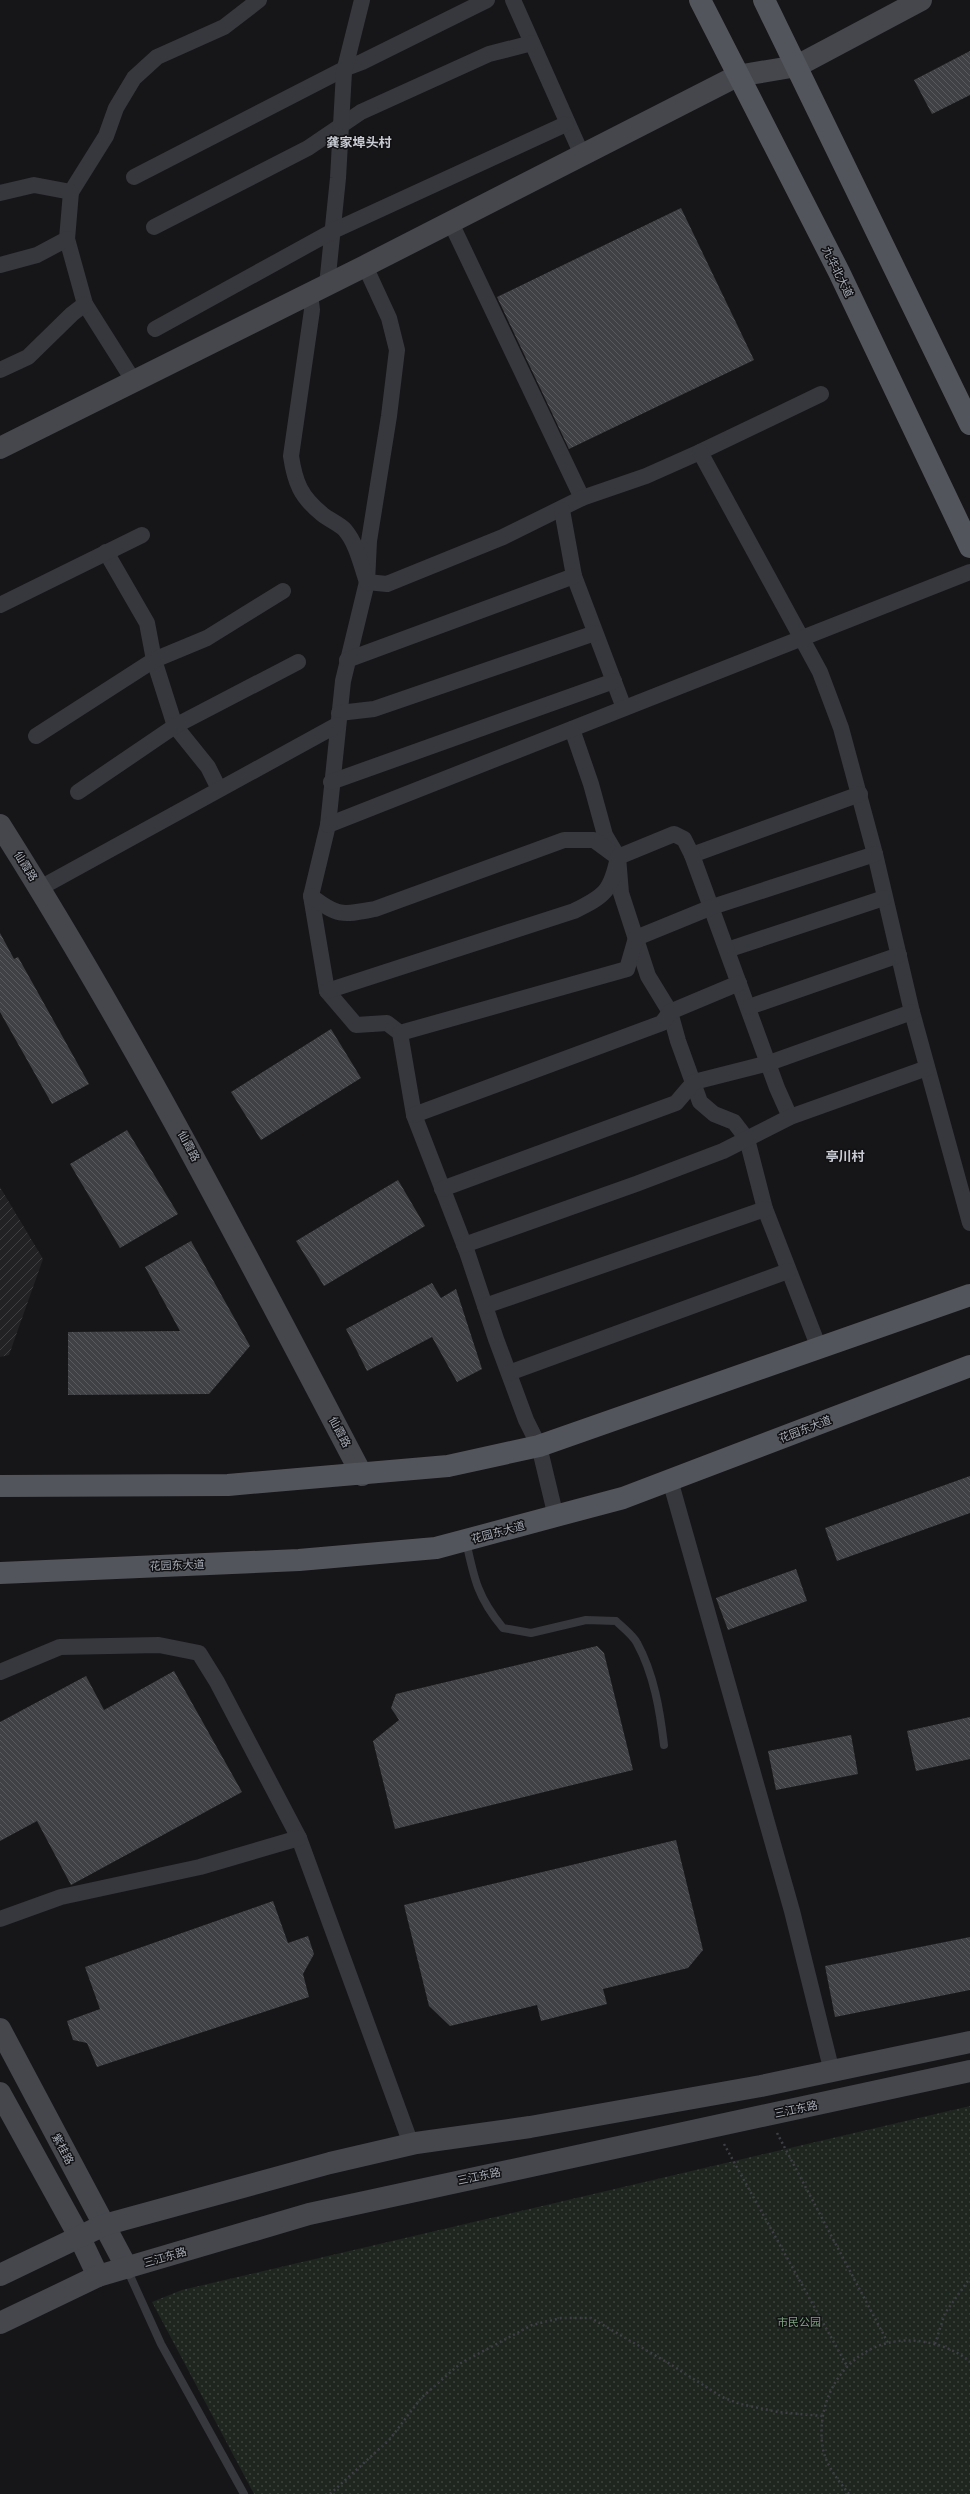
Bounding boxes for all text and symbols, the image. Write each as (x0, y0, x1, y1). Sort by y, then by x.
district label: 龚家埠头村 (326, 134, 392, 152)
street label: 九华北大道 (819, 244, 856, 300)
street label: 仙霞路 (10, 848, 41, 884)
street label: 仙霞路 (174, 1128, 203, 1164)
district label: 亭川村 (825, 1148, 865, 1166)
street label: 花园东大道 (777, 1413, 834, 1446)
street label: 仙霞路 (325, 1414, 354, 1450)
street label: 花园东大道 (470, 1518, 527, 1547)
street label: 花园东大道 (149, 1557, 205, 1574)
street label: 三江东路 (773, 2098, 819, 2121)
street label: 紫桂路 (48, 2131, 77, 2167)
street label: 三江东路 (456, 2165, 502, 2188)
street label: 三江东路 (142, 2244, 188, 2271)
park label: 市民公园 (777, 2315, 821, 2330)

